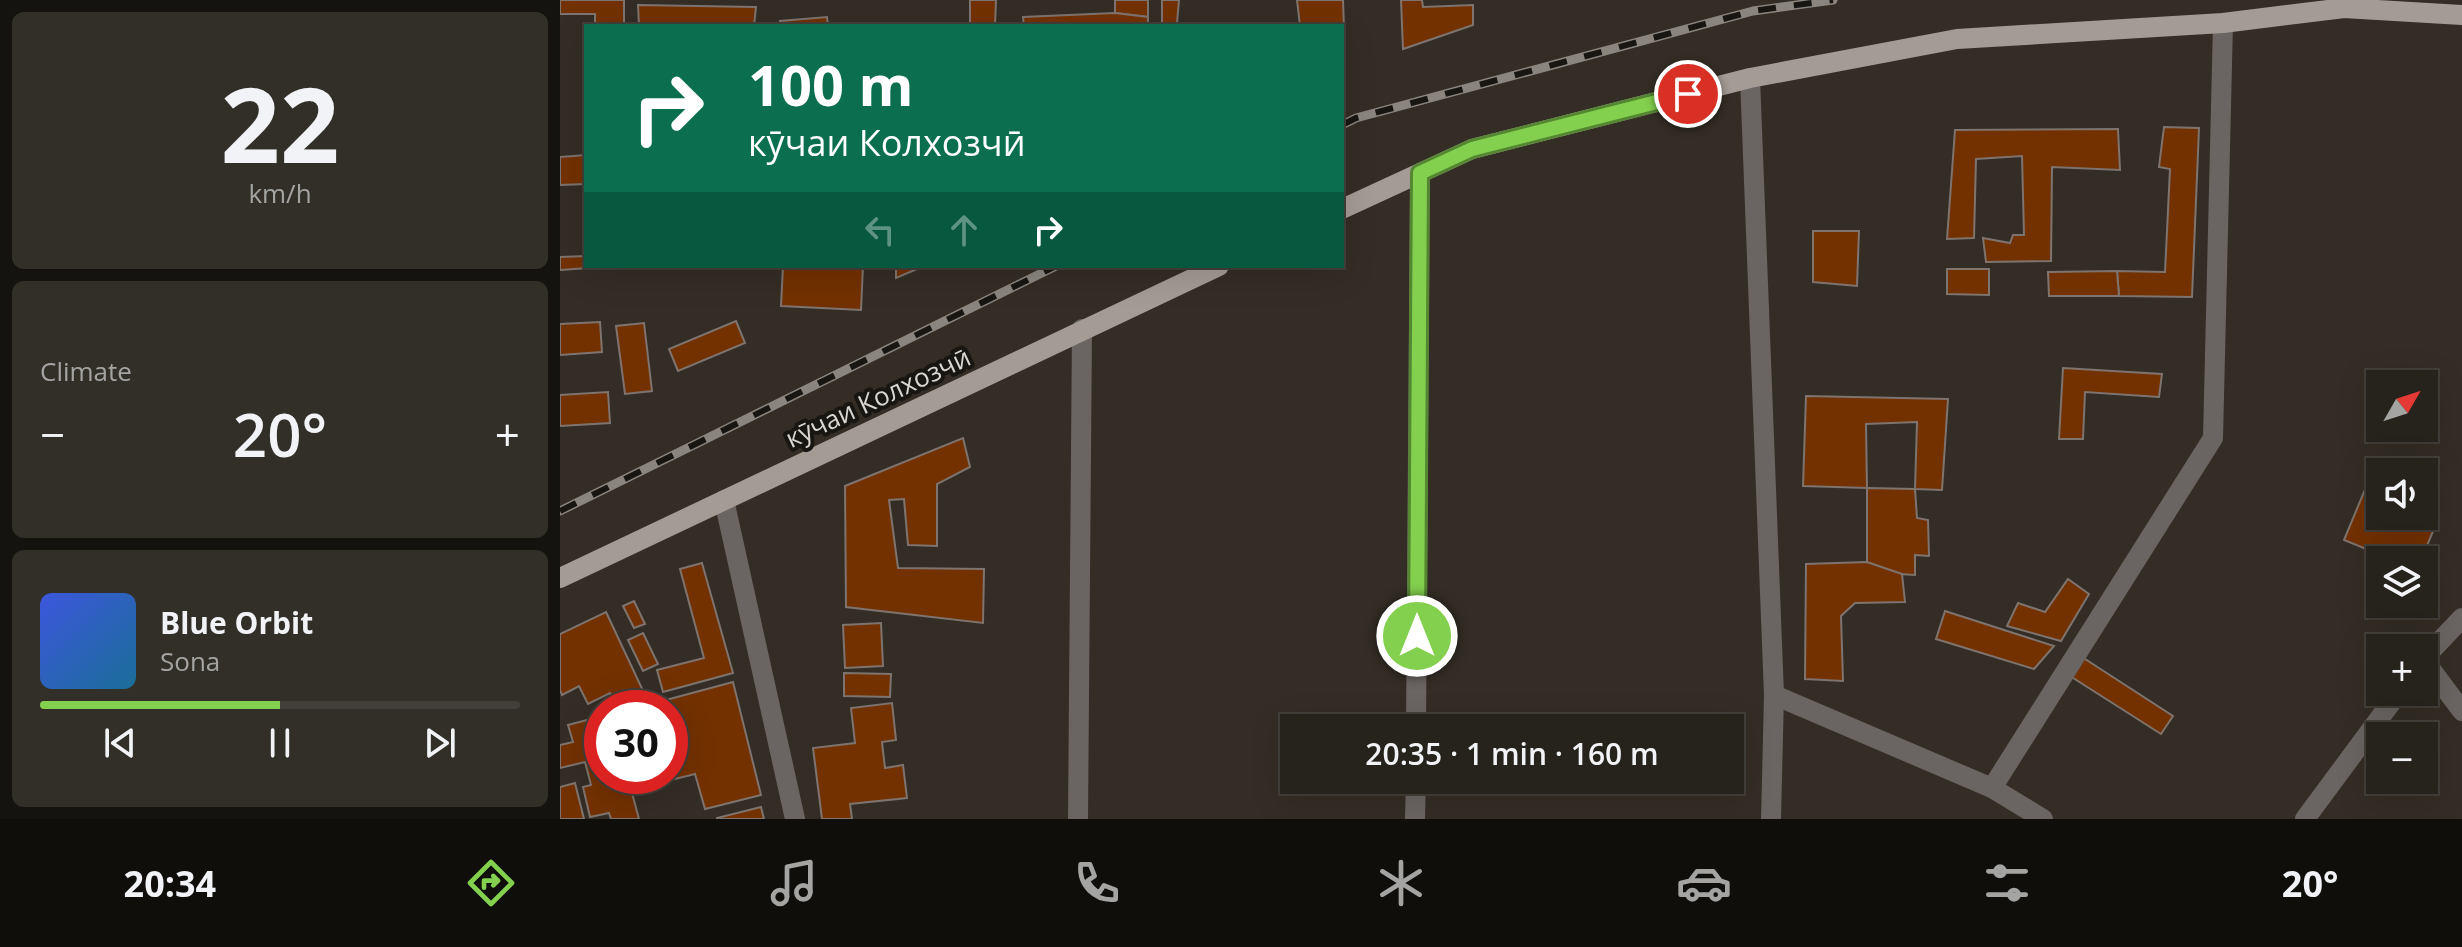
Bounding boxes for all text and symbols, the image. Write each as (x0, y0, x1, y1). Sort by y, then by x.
text: 100 m (748, 46, 914, 122)
text: 22 (221, 52, 339, 193)
icon: right (616, 56, 720, 160)
pin (1654, 60, 1722, 128)
icon: arrive (1666, 72, 1710, 116)
text: кӯчаи Колхозчӣ (748, 118, 1026, 167)
text: km/h (248, 175, 312, 211)
icon: left (858, 208, 902, 252)
icon: ahead (942, 208, 986, 252)
icon: right (1026, 208, 1070, 252)
street label: кӯчаи Колхозчӣ (779, 338, 976, 456)
text: Climate (40, 353, 132, 389)
north arrow (2366, 370, 2438, 442)
map controls (2366, 370, 2438, 794)
text: 20° (233, 393, 327, 475)
text: − (40, 404, 65, 464)
text: + (495, 404, 520, 464)
button: sound (2366, 458, 2438, 530)
button: layers (2366, 546, 2438, 618)
position arrow (1375, 594, 1459, 678)
text: Blue Orbit (160, 602, 313, 643)
button: + (2366, 634, 2438, 706)
text: Sona (160, 643, 220, 679)
speed limit sign: 30 (584, 690, 688, 794)
icon: previous (98, 721, 142, 765)
icon: pause (258, 721, 302, 765)
icon: next (418, 721, 462, 765)
button: − (2366, 722, 2438, 794)
text: 20:35 · 1 min · 160 m (1365, 733, 1659, 774)
icon: directions (463, 855, 519, 911)
icon: music (766, 855, 822, 911)
icon: phone (1069, 855, 1125, 911)
icon: climate (1373, 855, 1429, 911)
icon: car (1676, 855, 1732, 911)
icon: filters (1979, 855, 2035, 911)
text: 20:34 (124, 859, 216, 908)
text: 20° (2282, 859, 2338, 908)

